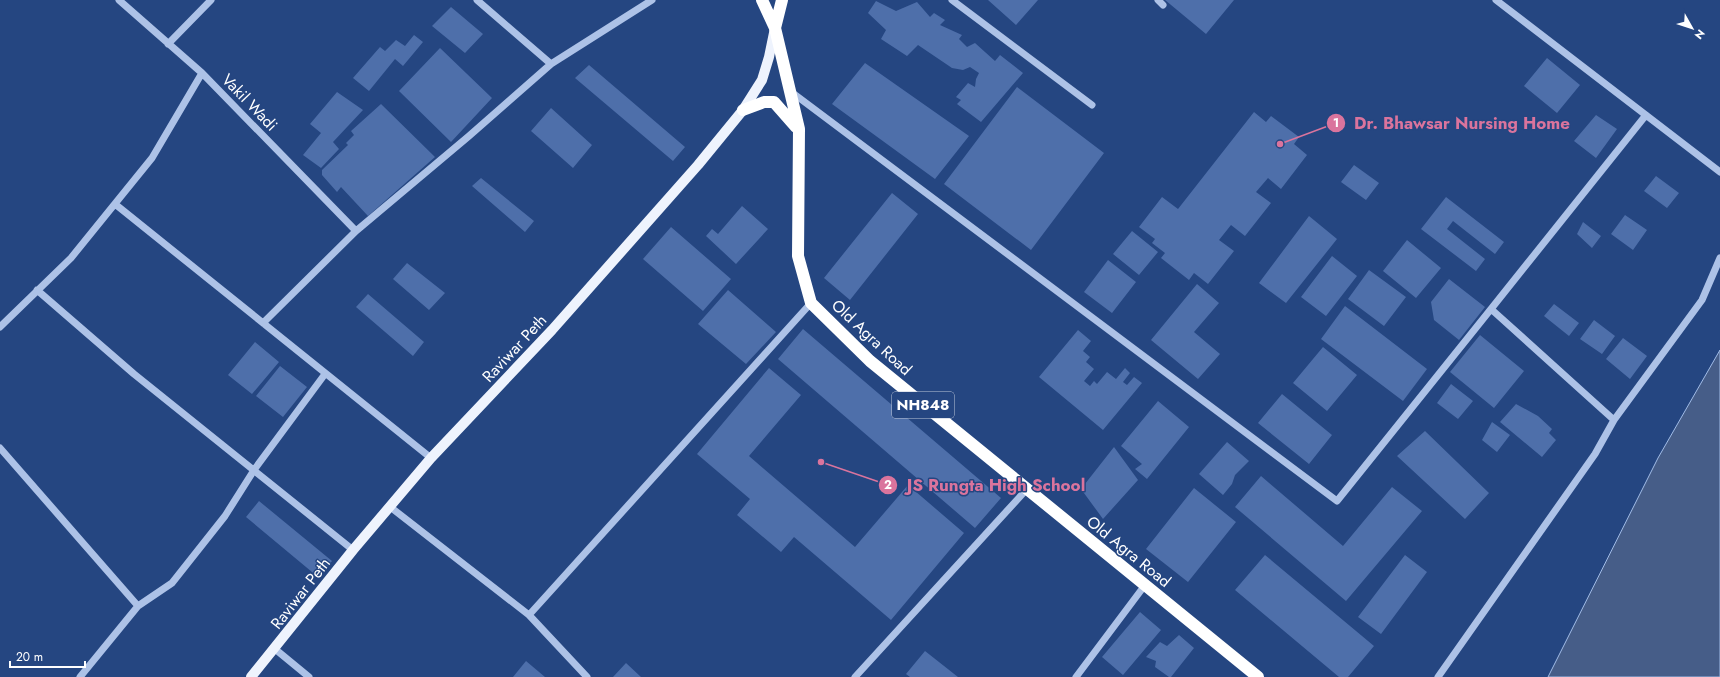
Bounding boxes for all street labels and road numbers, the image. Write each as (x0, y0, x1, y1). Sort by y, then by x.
street label: Vakil Wadi (217, 69, 283, 136)
street label: Old Agra Road (826, 294, 917, 381)
street label: Raviwar Peth (477, 309, 552, 387)
road number: NH848 (892, 392, 954, 418)
street label: Old Agra Road (1082, 510, 1176, 593)
street label: Raviwar Peth (265, 553, 336, 634)

